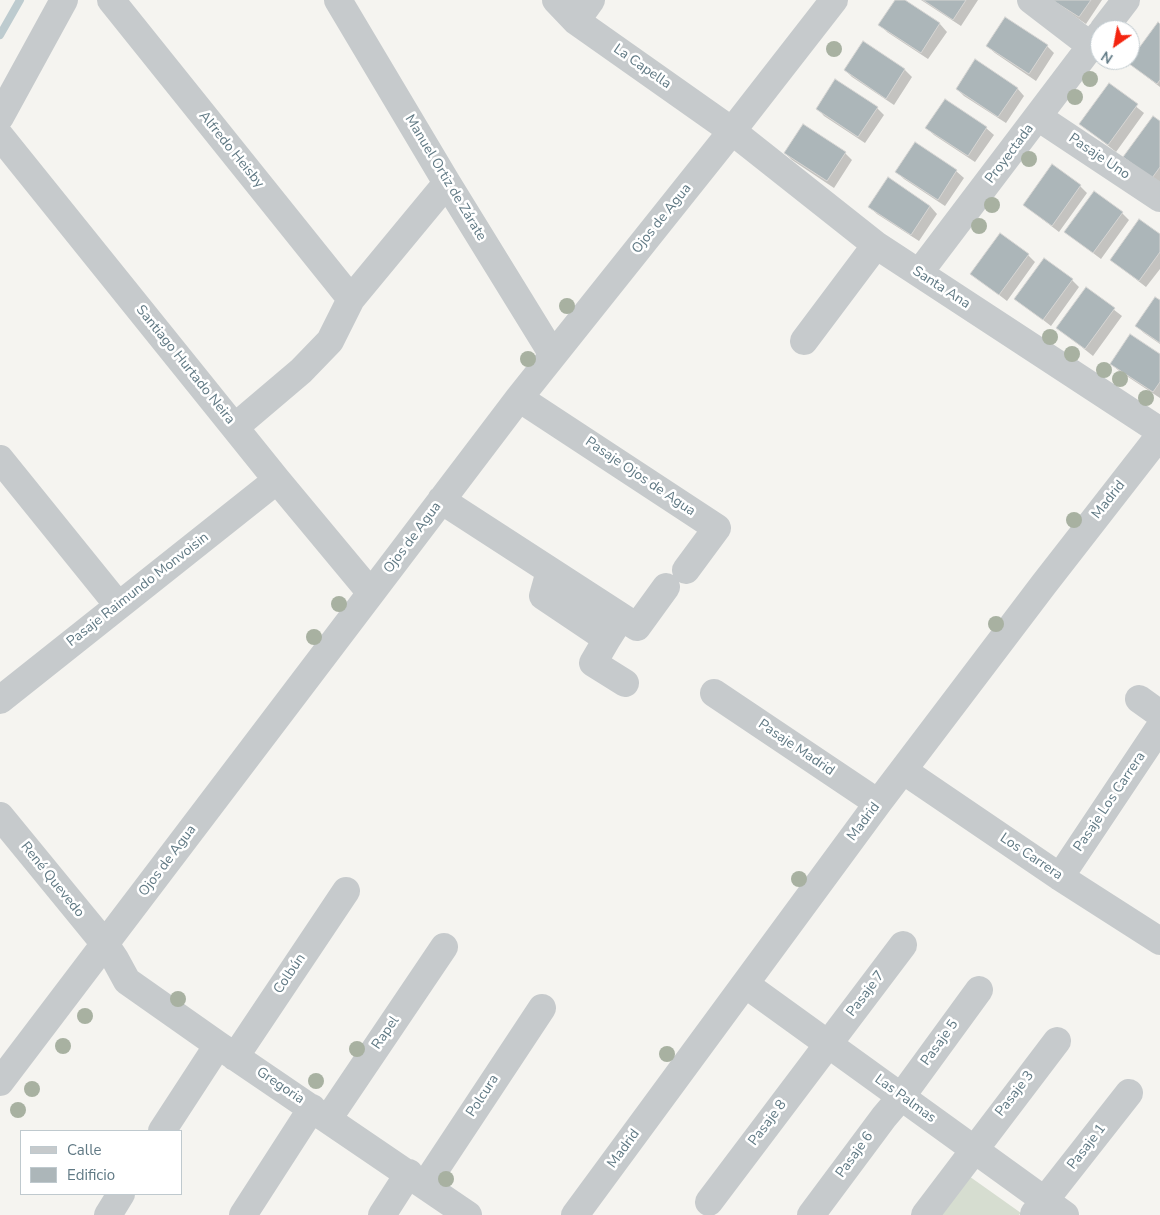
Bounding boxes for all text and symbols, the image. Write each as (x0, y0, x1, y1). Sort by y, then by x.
north arrow (1090, 20, 1140, 70)
street label: La Capella (610, 41, 674, 93)
text: N (1098, 46, 1117, 68)
street label: Alfredo Heisby (195, 108, 267, 192)
street label: Manuel Ortiz de Zárate (401, 112, 489, 244)
street label: Proyectada (982, 121, 1038, 187)
street label: Pasaje Uno (1065, 130, 1133, 184)
street label: Ojos de Agua (629, 181, 695, 257)
street label: Santa Ana (909, 263, 973, 313)
street label: Santiago Hurtado Neira (132, 302, 238, 428)
street label: Pasaje Ojos de Agua (582, 434, 698, 520)
street label: Madrid (1089, 478, 1129, 522)
street label: Ojos de Agua (381, 499, 445, 577)
street label: Pasaje Raimundo Monvoisin (64, 529, 212, 651)
street label: Pasaje Madrid (755, 716, 837, 780)
street label: Pasaje Los Carrera (1070, 749, 1150, 855)
street label: Madrid (844, 799, 884, 845)
street label: Ojos de Agua (136, 822, 200, 900)
street label: Los Carrera (996, 830, 1066, 884)
street label: René Quevedo (16, 839, 88, 921)
street label: Colbún (271, 951, 309, 997)
street label: Pasaje 7 (843, 968, 889, 1020)
street label: Rapel (369, 1013, 403, 1053)
street label: Pasaje 5 (918, 1017, 962, 1069)
street label: Gregoria (253, 1064, 307, 1108)
street label: Pasaje 3 (992, 1068, 1038, 1120)
street label: Las Palmas (871, 1071, 939, 1127)
street label: Polcura (463, 1072, 503, 1120)
street label: Pasaje 8 (745, 1097, 791, 1149)
street label: Pasaje 1 (1064, 1121, 1110, 1173)
street label: Madrid (604, 1126, 644, 1172)
street label: Pasaje 6 (833, 1129, 877, 1181)
legend (20, 1130, 182, 1195)
text: Calle (67, 1140, 102, 1160)
text: Edificio (67, 1165, 115, 1185)

